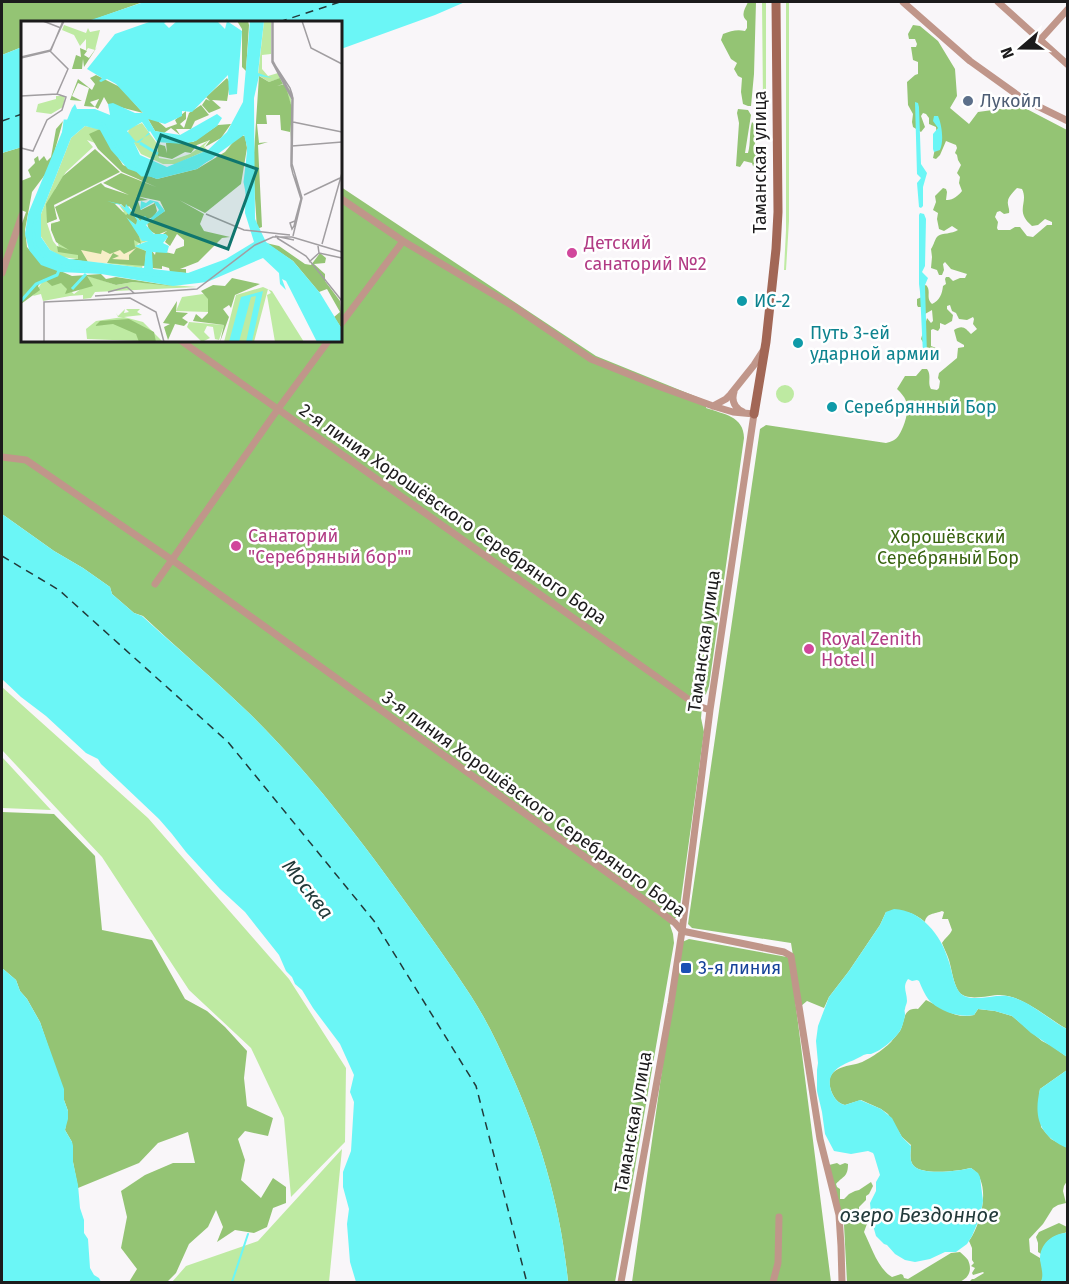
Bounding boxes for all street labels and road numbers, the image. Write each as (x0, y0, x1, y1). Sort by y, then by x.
street label: Таманская улица (749, 90, 771, 234)
street label: 2-я линия Хорошёвского Серебряного Бора (295, 399, 611, 629)
street label: Таманская улица (683, 569, 725, 713)
street label: 3-я линия Хорошёвского Серебряного Бора (378, 686, 690, 922)
street label: Таманская улица (610, 1050, 656, 1194)

